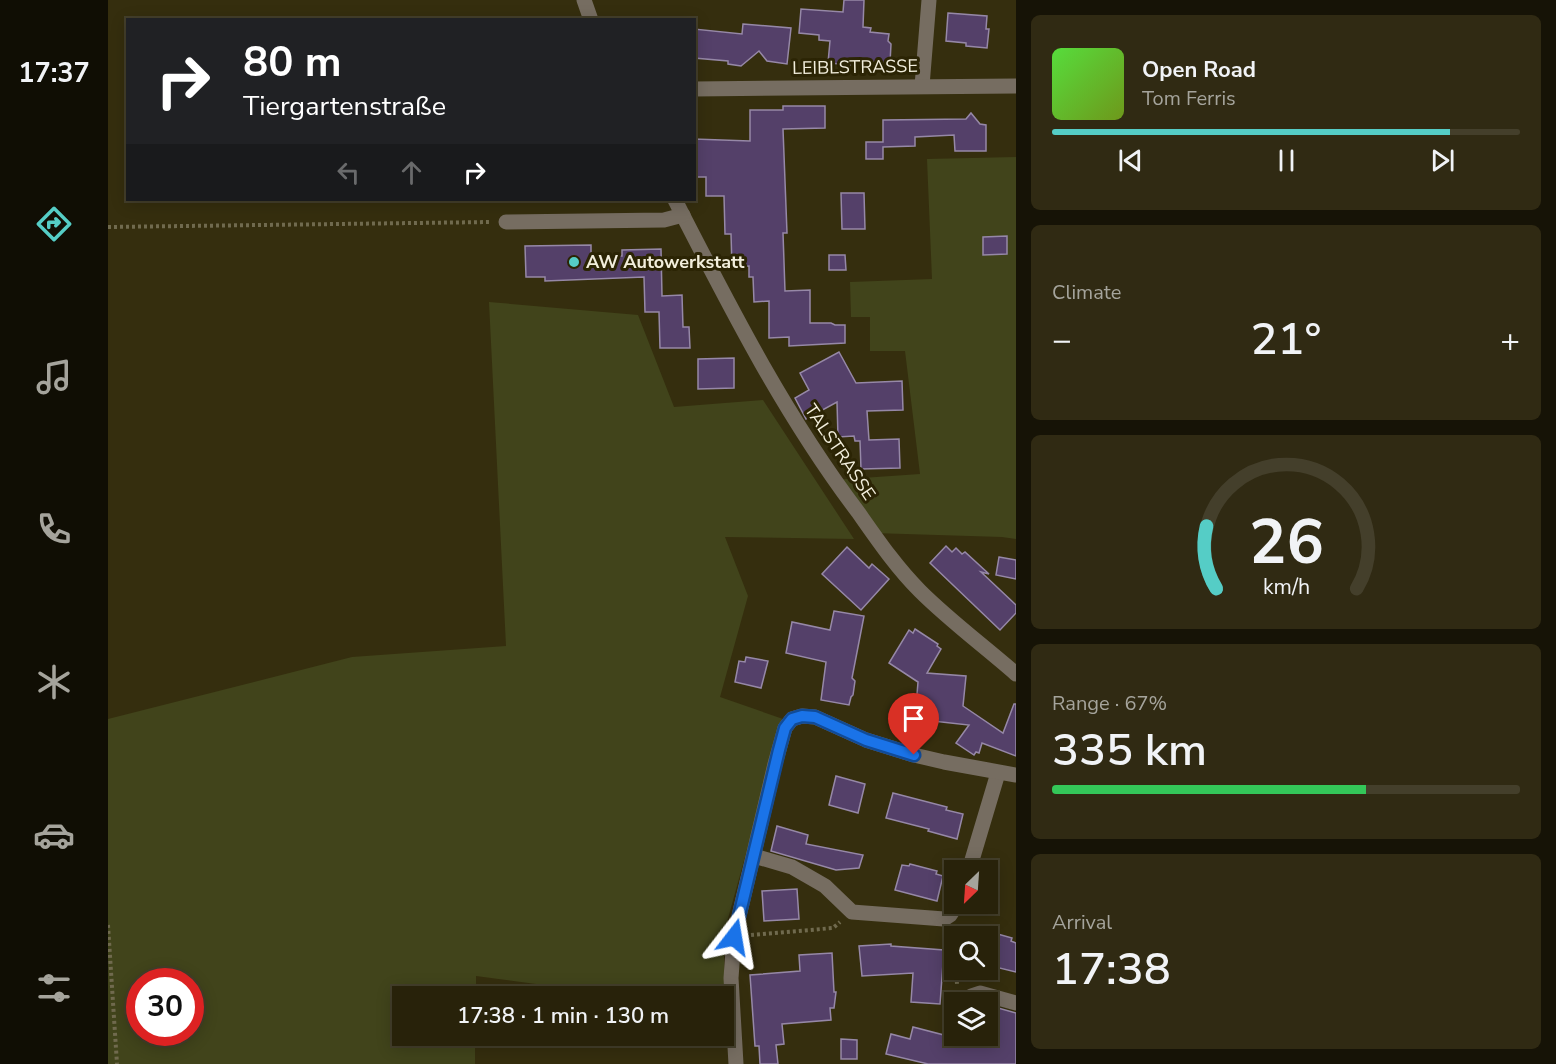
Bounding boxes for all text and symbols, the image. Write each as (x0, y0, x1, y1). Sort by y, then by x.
text: 80 m (243, 34, 342, 91)
icon: right (144, 42, 222, 120)
street label: LEIBLSTRASSE (792, 54, 918, 80)
text: 17:37 (18, 55, 90, 92)
text: Open Road (1142, 55, 1256, 85)
text: Tom Ferris (1142, 85, 1236, 112)
text: Tiergartenstraße (243, 88, 446, 125)
icon: previous (1114, 144, 1147, 177)
icon: pause (1270, 144, 1303, 177)
icon: next (1426, 144, 1459, 177)
icon: left (332, 156, 365, 189)
icon: ahead (395, 156, 428, 189)
icon: right (458, 156, 491, 189)
icon: directions (33, 203, 75, 245)
place label: AW Autowerkstatt (586, 250, 744, 274)
marker: AW Autowerkstatt (567, 255, 581, 269)
text: Climate (1052, 279, 1121, 306)
text: 21° (1251, 309, 1321, 370)
text: − (1052, 318, 1072, 363)
text: + (1500, 318, 1520, 363)
icon: music (33, 356, 75, 398)
street label: TALSTRASSE (799, 399, 881, 505)
text: 26 (1249, 500, 1323, 585)
icon: phone (33, 508, 75, 550)
text: km/h (1262, 572, 1310, 602)
icon: climate (33, 661, 75, 703)
text: Range · 67% (1052, 690, 1167, 717)
pin (888, 693, 939, 755)
icon: arrive (897, 702, 930, 735)
text: 335 km (1052, 720, 1207, 781)
icon: car (33, 814, 75, 856)
north arrow (944, 860, 998, 914)
map controls (944, 860, 998, 1046)
position arrow (702, 905, 766, 969)
text: Arrival (1052, 909, 1112, 936)
button: search (944, 926, 998, 980)
text: 17:38 (1052, 939, 1171, 1000)
icon: filters (33, 967, 75, 1009)
speed limit sign: 30 (126, 968, 204, 1046)
button: layers (944, 992, 998, 1046)
text: 17:38 · 1 min · 130 m (457, 1001, 669, 1031)

